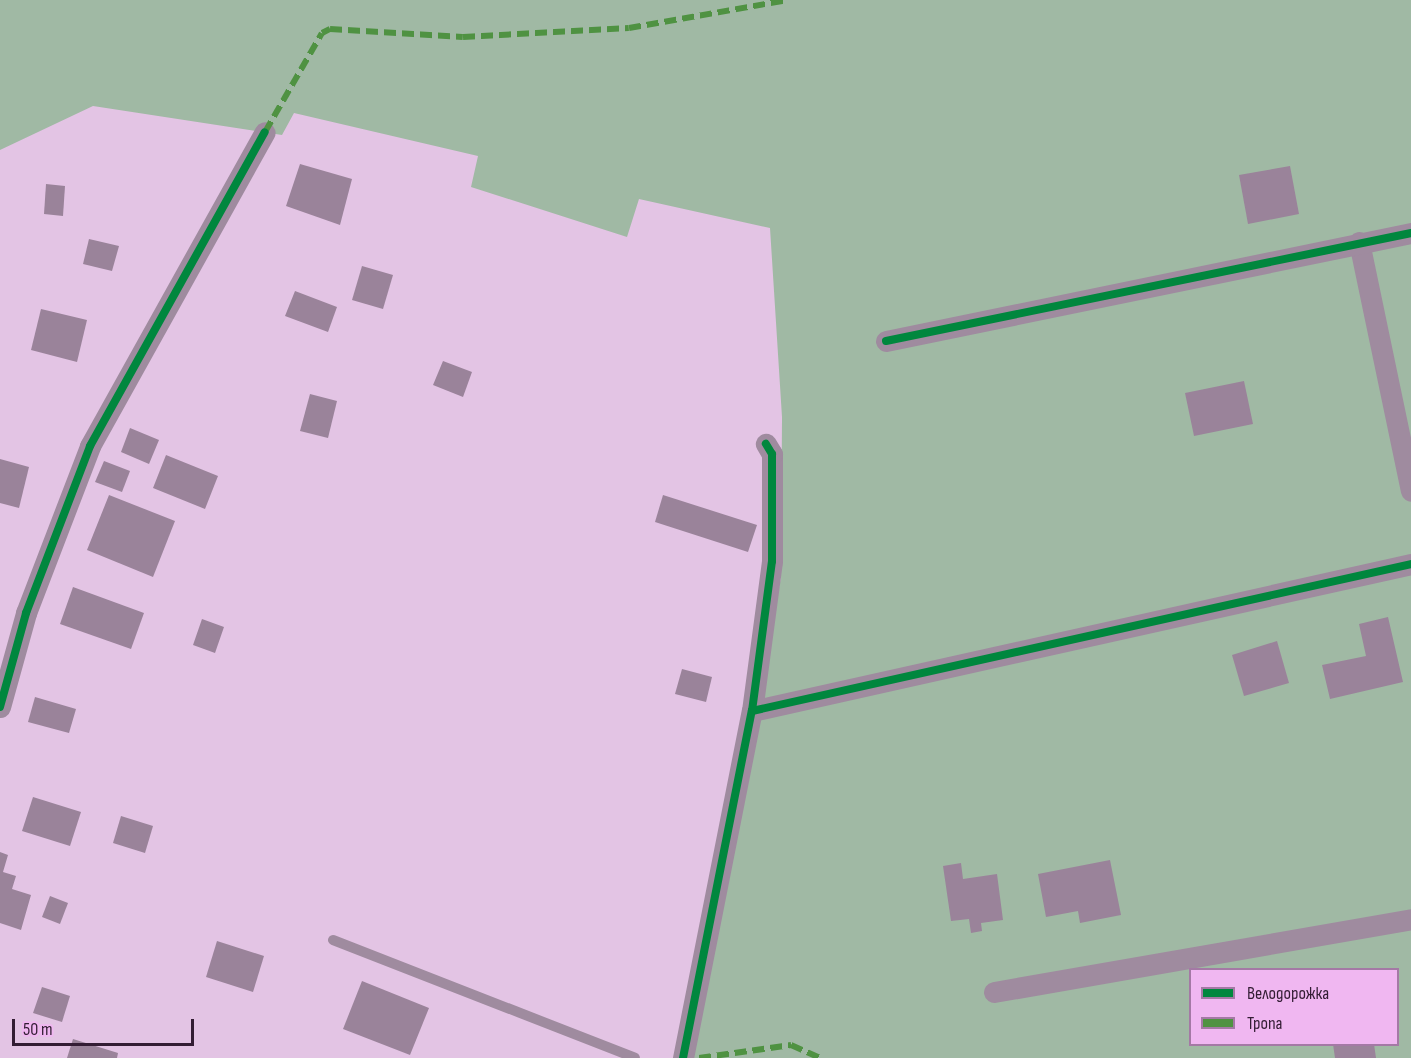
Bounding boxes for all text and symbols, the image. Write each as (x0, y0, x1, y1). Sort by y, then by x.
legend (1189, 968, 1399, 1046)
text: Велодорожка (1247, 983, 1329, 1004)
scale bar (15, 1007, 196, 1045)
text: Тропа (1247, 1013, 1283, 1034)
text: 50 m (23, 1019, 53, 1040)

